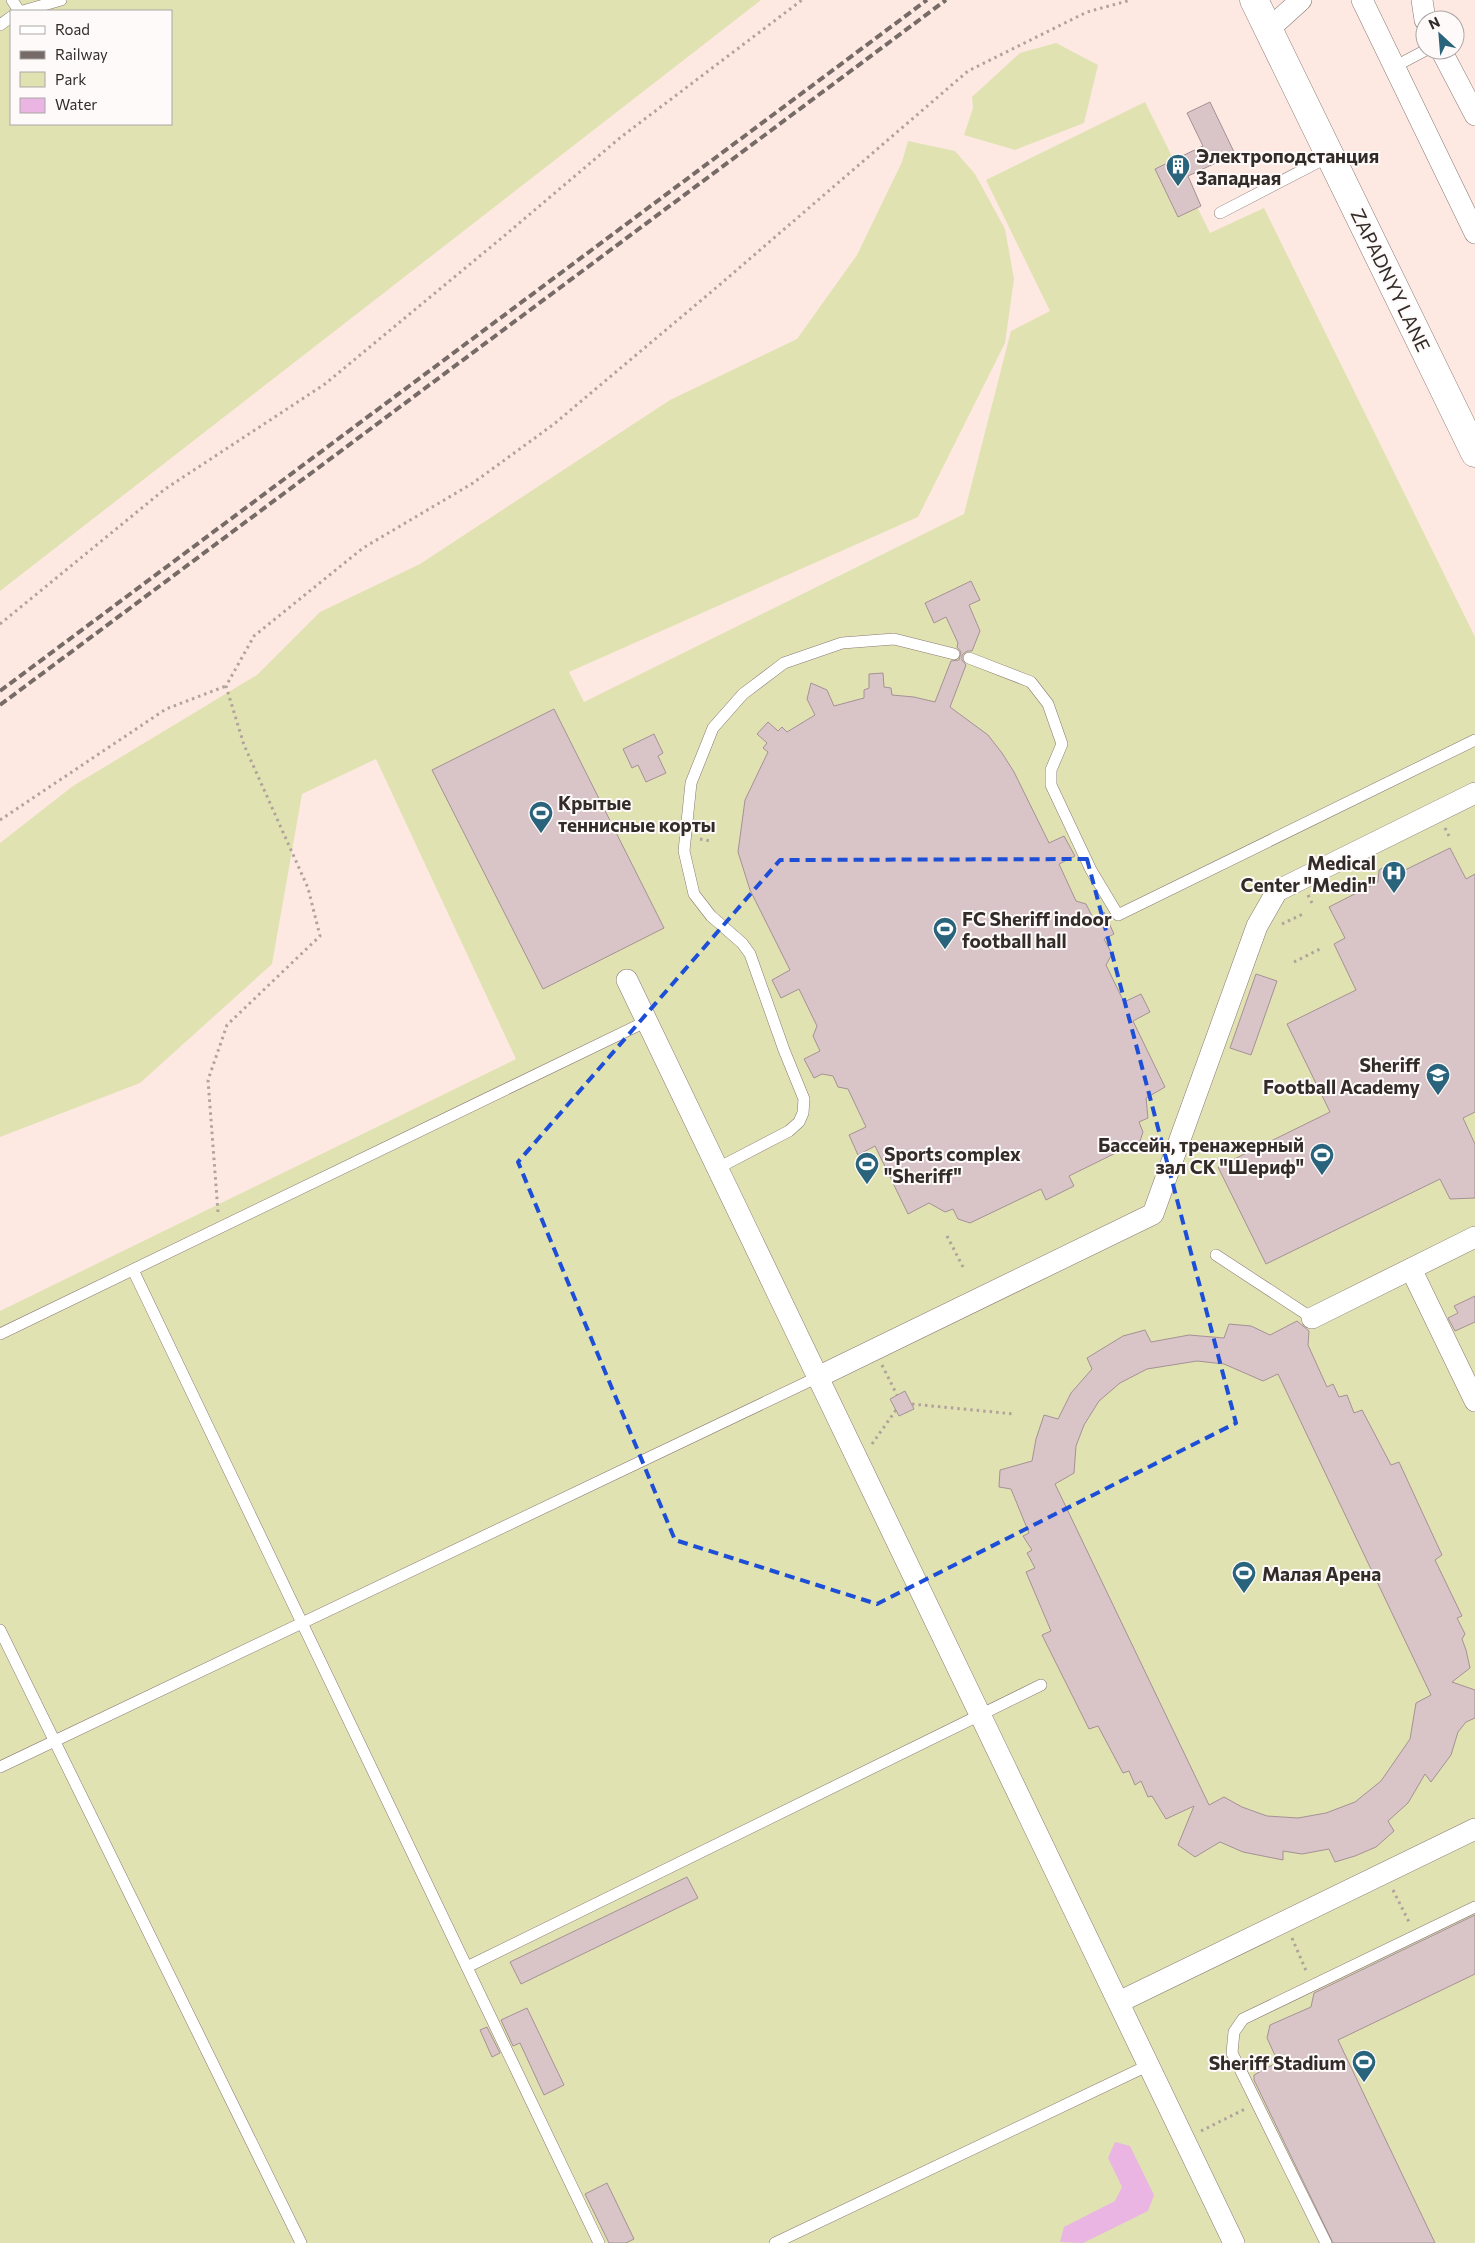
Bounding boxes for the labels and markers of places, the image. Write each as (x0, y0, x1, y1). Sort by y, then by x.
place label: Электроподстанция Западная (1196, 144, 1379, 189)
building icon: Электроподстанция Западная (1165, 153, 1191, 187)
place label: Крытые теннисные корты (558, 791, 716, 836)
sports icon: Крытые теннисные корты (528, 800, 554, 834)
place label: Medical Center "Medin" (1240, 851, 1376, 896)
hospital icon: Medical Center "Medin" (1381, 860, 1407, 894)
place label: FC Sheriff indoor football hall (962, 907, 1112, 952)
sports icon: FC Sheriff indoor football hall (932, 916, 958, 950)
place label: Sheriff Football Academy (1263, 1053, 1421, 1098)
school or university icon: Sheriff Football Academy (1425, 1062, 1451, 1096)
place label: Бассейн, тренажерный зал СК "Шериф" (1098, 1133, 1304, 1178)
place label: Sports complex "Sheriff" (884, 1142, 1021, 1187)
sports icon: Бассейн, тренажерный зал СК "Шериф" (1309, 1142, 1335, 1176)
sports icon: Sports complex "Sheriff" (854, 1151, 880, 1185)
sports icon: Малая Арена (1231, 1560, 1257, 1594)
place label: Малая Арена (1262, 1562, 1381, 1585)
sports icon: Sheriff Stadium (1351, 2049, 1377, 2083)
place label: Sheriff Stadium (1209, 2051, 1346, 2074)

